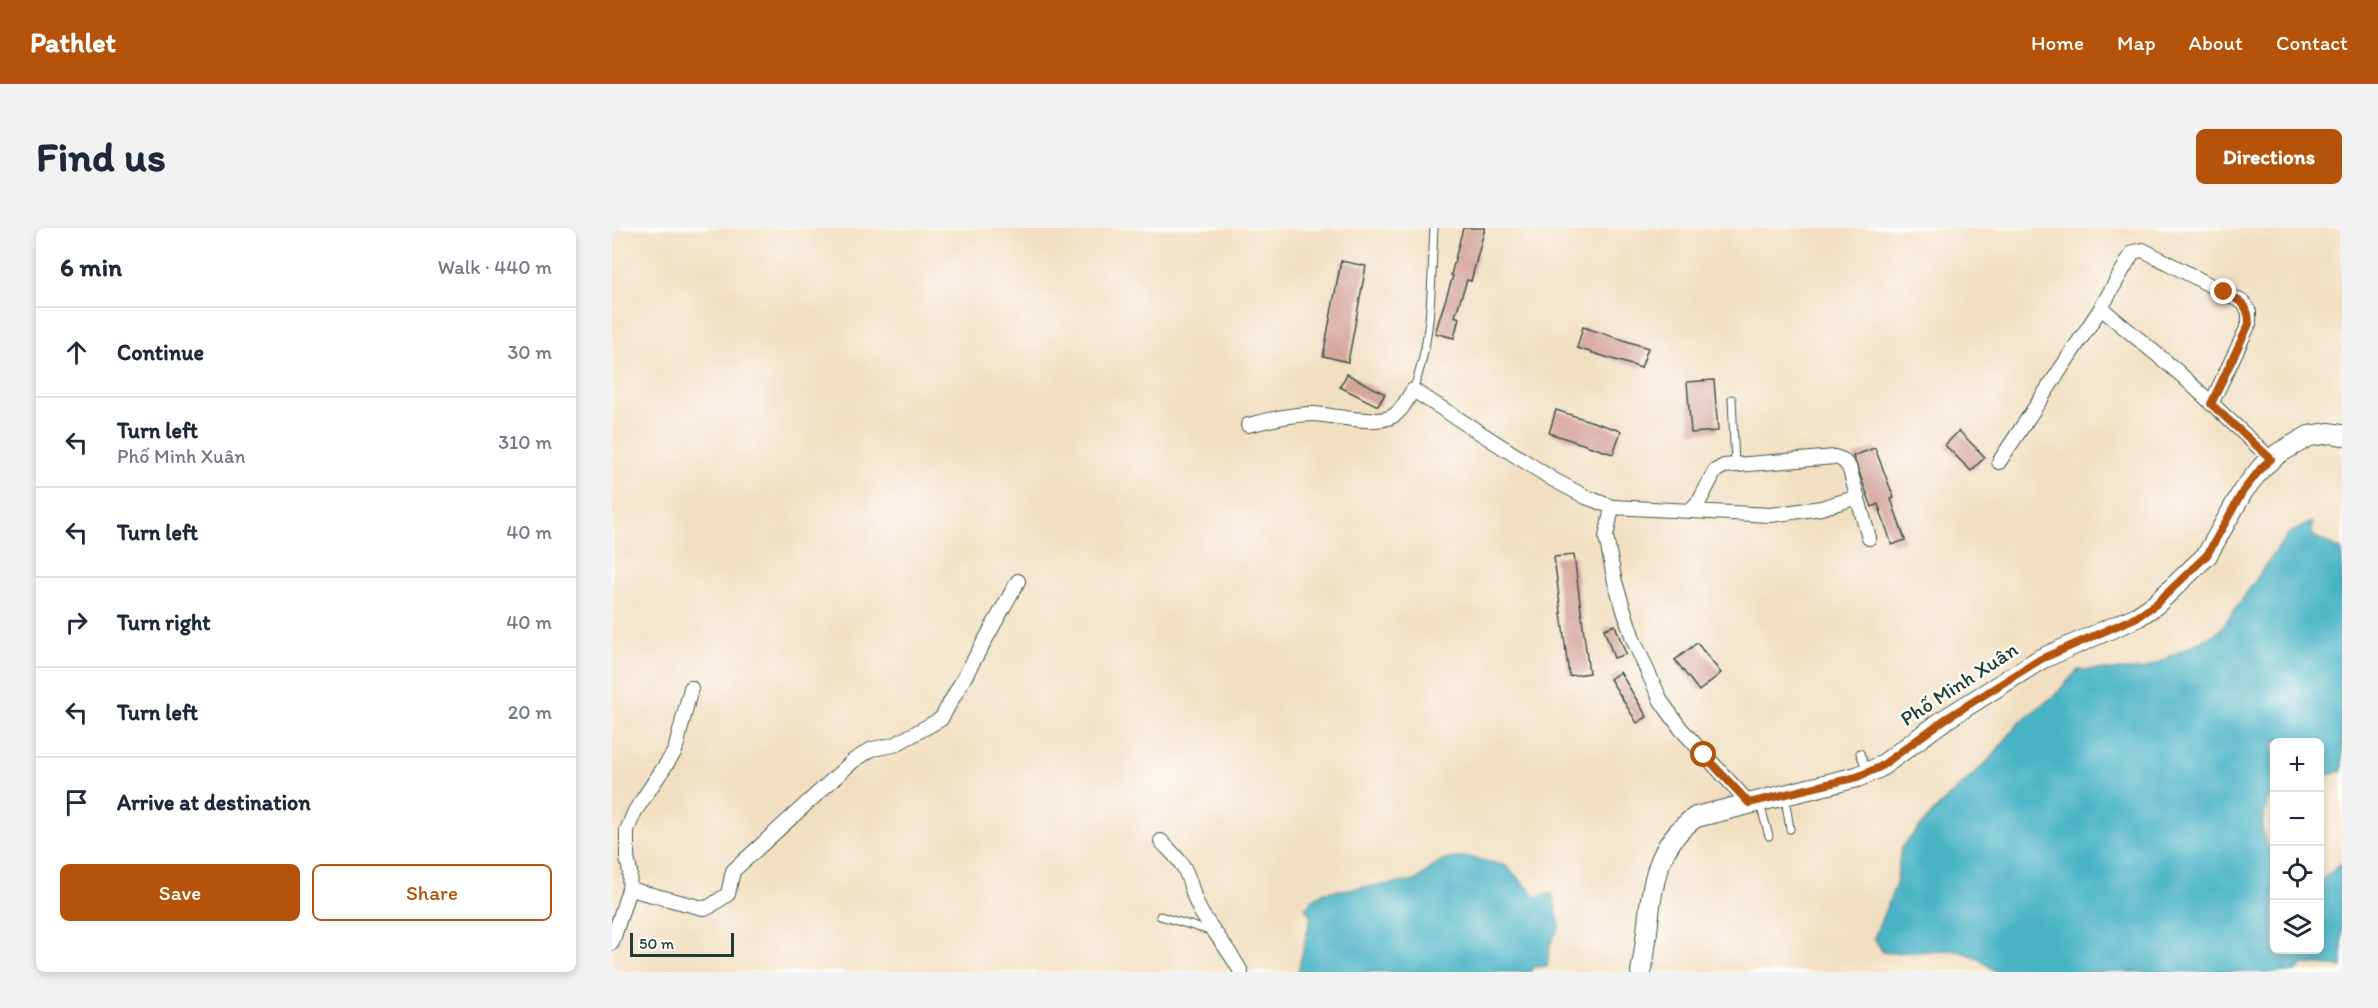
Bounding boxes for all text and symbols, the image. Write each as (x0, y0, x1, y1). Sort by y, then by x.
text: Pathlet (30, 25, 116, 59)
text: Home (2031, 30, 2084, 55)
text: Map (2117, 30, 2156, 55)
text: About (2189, 30, 2243, 55)
text: Contact (2276, 30, 2348, 55)
button: Directions (2196, 129, 2342, 184)
text: Find us (36, 131, 166, 182)
text: 6 min (60, 251, 122, 283)
text: Walk · 440 m (438, 255, 552, 279)
route end (2210, 278, 2236, 304)
icon: ahead (60, 336, 93, 369)
text: Continue (117, 339, 204, 366)
text: 30 m (507, 340, 552, 364)
text: Turn left (117, 417, 198, 444)
icon: left (60, 426, 93, 459)
text: 310 m (498, 430, 552, 454)
text: Phố Minh Xuân (117, 444, 246, 468)
icon: left (60, 516, 93, 549)
text: Turn left (117, 519, 198, 546)
text: 40 m (506, 520, 552, 544)
icon: right (60, 606, 93, 639)
text: Turn right (117, 609, 211, 636)
text: 40 m (506, 610, 552, 634)
street label: Phố Minh Xuân (1895, 636, 2022, 731)
icon: left (60, 696, 93, 729)
text: Turn left (117, 699, 198, 726)
text: 20 m (508, 700, 552, 724)
map controls (2270, 738, 2324, 954)
button: + (2270, 738, 2324, 792)
route start (1690, 741, 1716, 767)
icon: arrive (60, 786, 93, 819)
text: Arrive at destination (117, 789, 311, 816)
button: − (2270, 792, 2324, 846)
button: locate (2270, 846, 2324, 900)
button: Save (60, 864, 300, 921)
button: Share (312, 864, 552, 921)
button: layers (2270, 900, 2324, 954)
scale bar (630, 930, 734, 958)
text: 50 m (639, 934, 674, 953)

